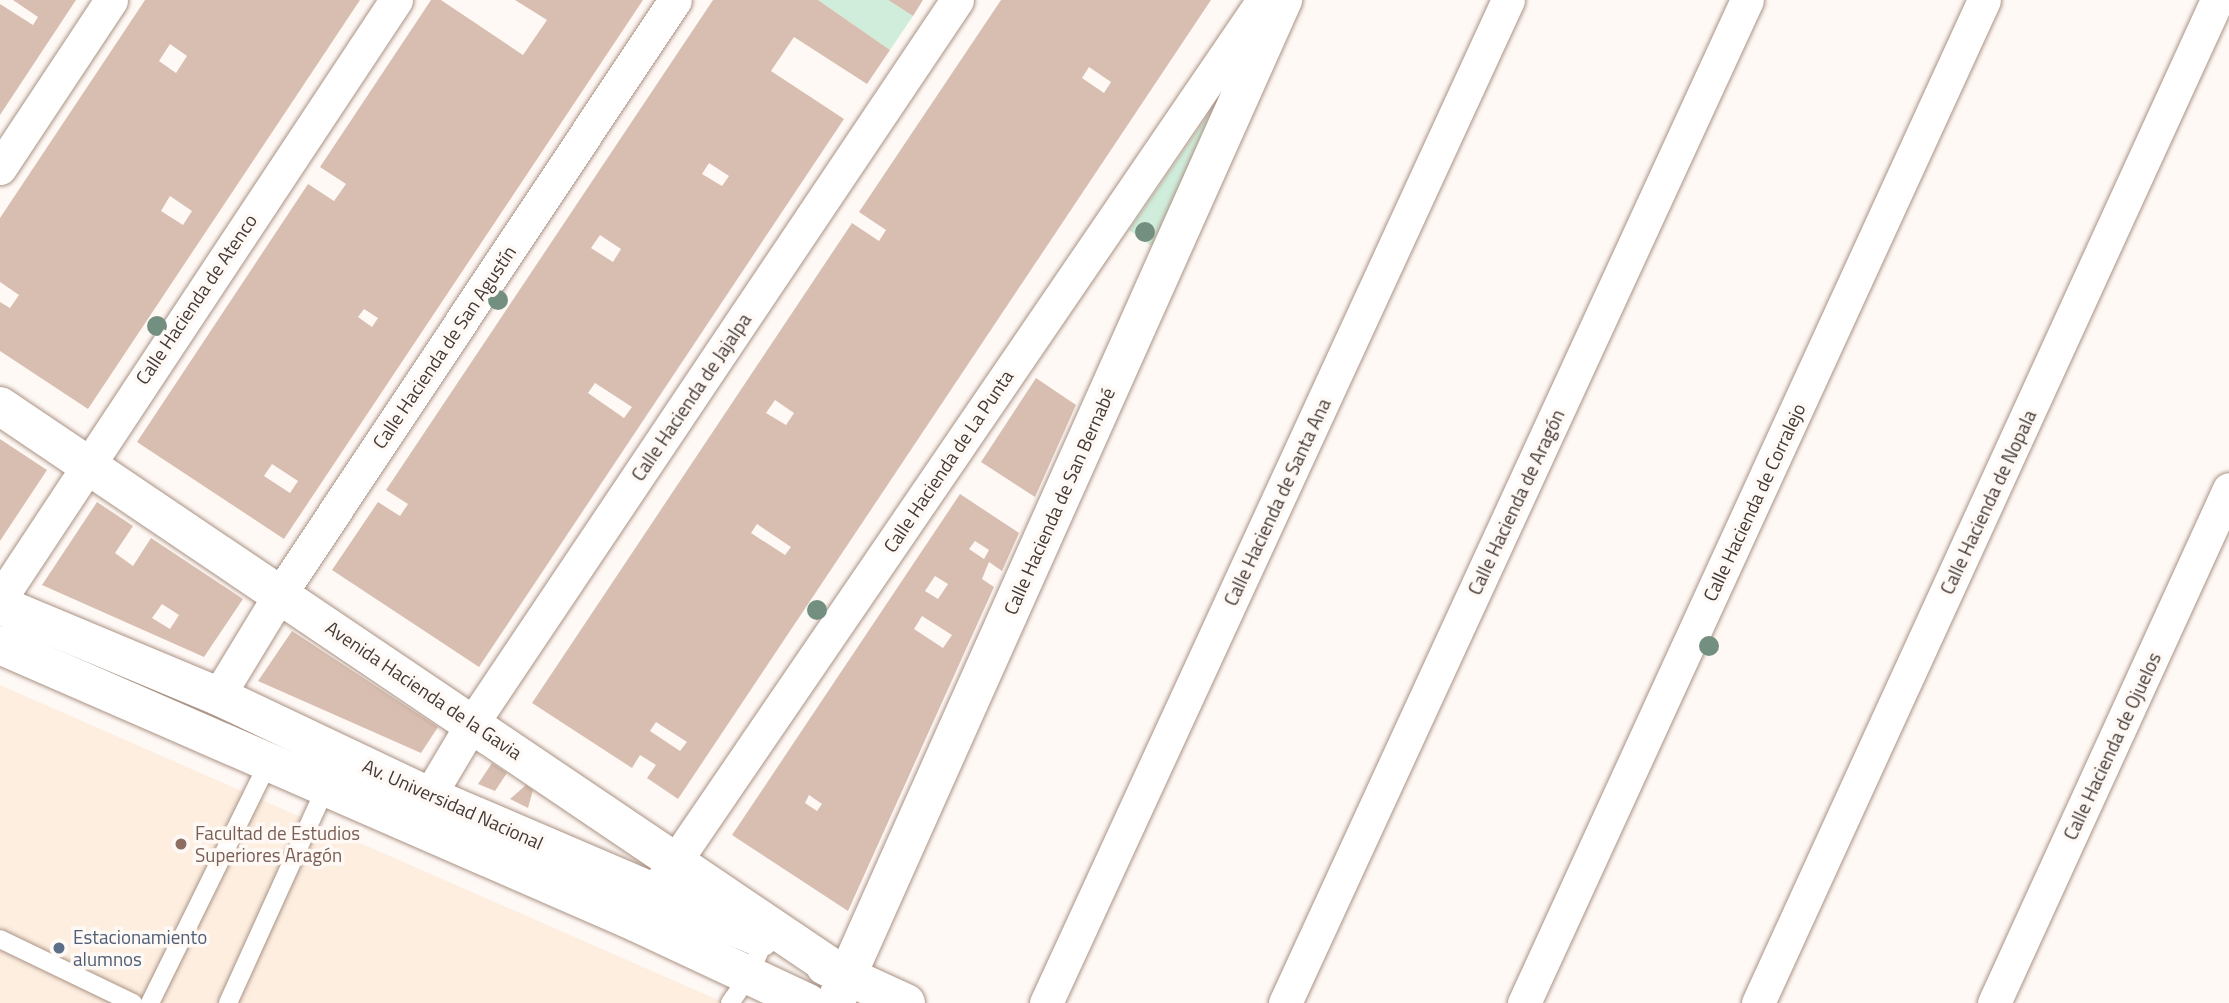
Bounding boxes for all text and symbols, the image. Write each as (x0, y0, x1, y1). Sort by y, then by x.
street label: Calle Hacienda de Atenco (131, 210, 261, 388)
street label: Calle Hacienda de San Agustín (368, 241, 520, 453)
street label: Calle Hacienda de Jajalpa (626, 309, 756, 485)
street label: Calle Hacienda de La Punta (878, 365, 1018, 557)
street label: Calle Hacienda de San Bernabé (999, 384, 1119, 618)
street label: Calle Hacienda de Santa Ana (1219, 395, 1335, 609)
street label: Calle Hacienda de Corralejo (1698, 399, 1810, 605)
street label: Calle Hacienda de Aragón (1463, 406, 1569, 598)
street label: Calle Hacienda de Nopala (1935, 406, 2041, 598)
street label: Avenida Hacienda de la Gavia (322, 616, 526, 764)
street label: Calle Hacienda de Ojuelos (2059, 649, 2165, 843)
street label: Av. Universidad Nacional (359, 754, 547, 854)
place label: Facultad de Estudios Superiores Aragón (195, 822, 360, 866)
marker: Facultad de Estudios Superiores Aragón (173, 836, 189, 852)
place label: Estacionamiento alumnos (73, 926, 207, 970)
marker: Estacionamiento alumnos (51, 940, 67, 956)

